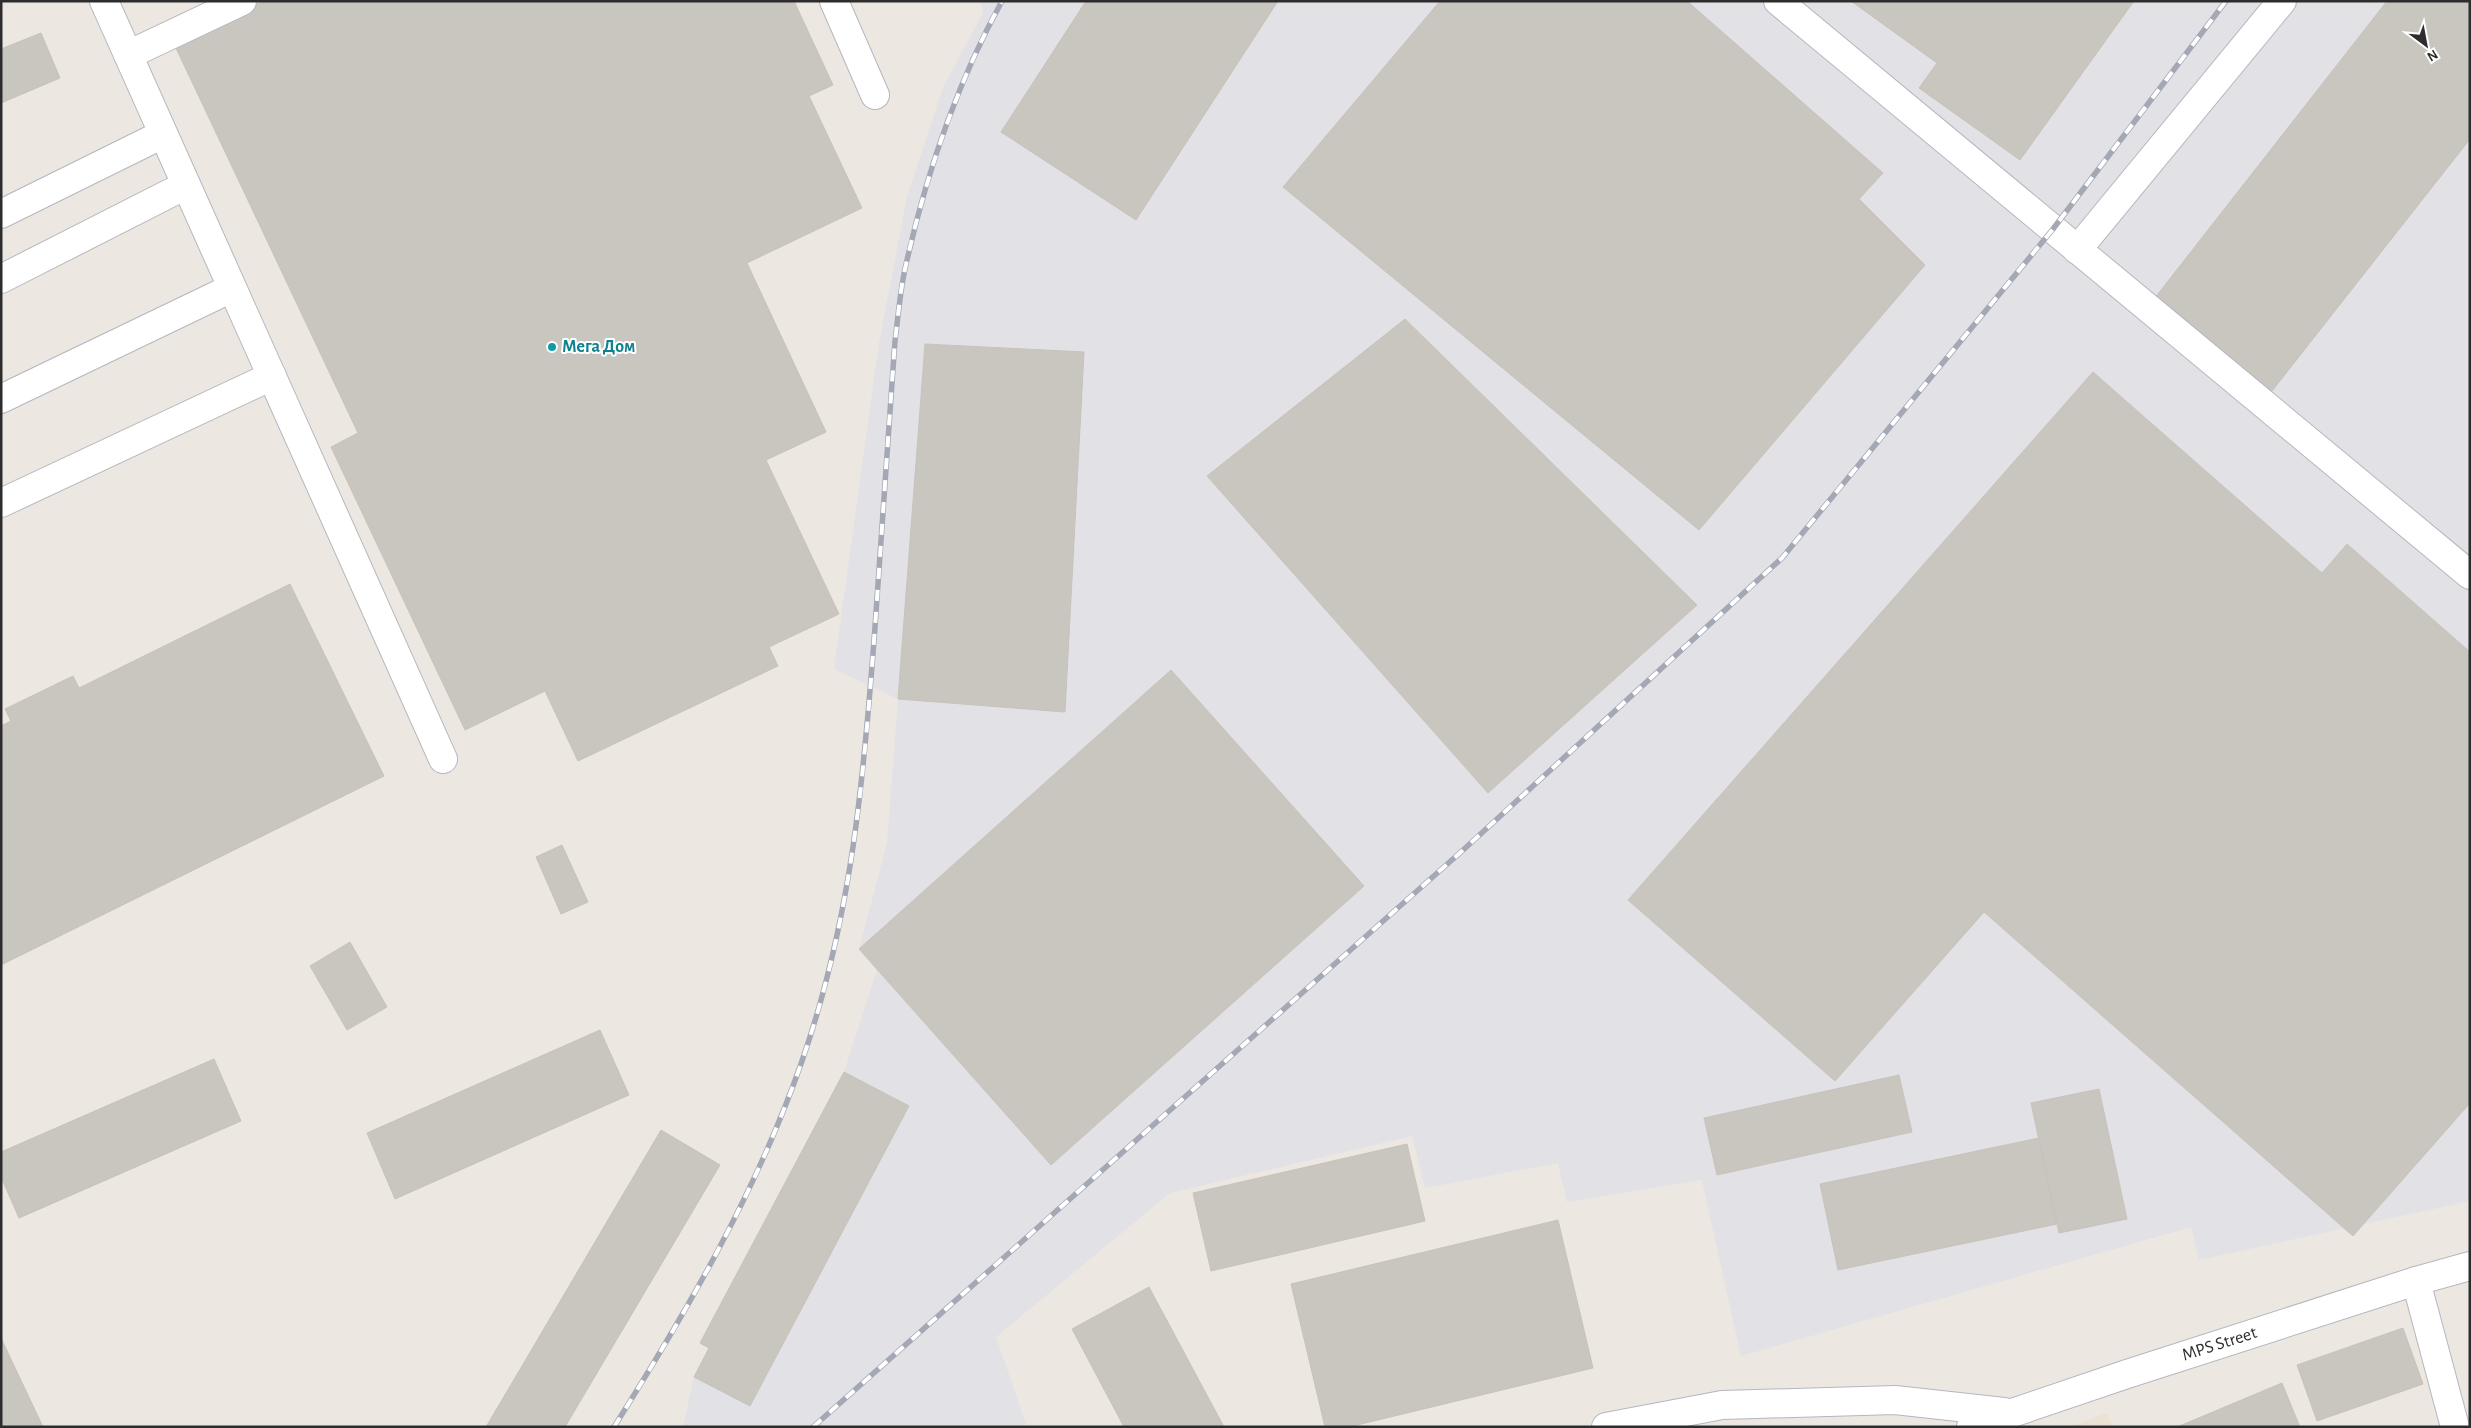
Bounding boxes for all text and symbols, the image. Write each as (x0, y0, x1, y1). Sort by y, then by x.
north arrow (2401, 20, 2451, 70)
text: N (2425, 47, 2440, 64)
place label: Мега Дом (562, 338, 635, 356)
marker: Мега Дом (546, 341, 558, 353)
street label: MPS Street (2180, 1324, 2259, 1365)

